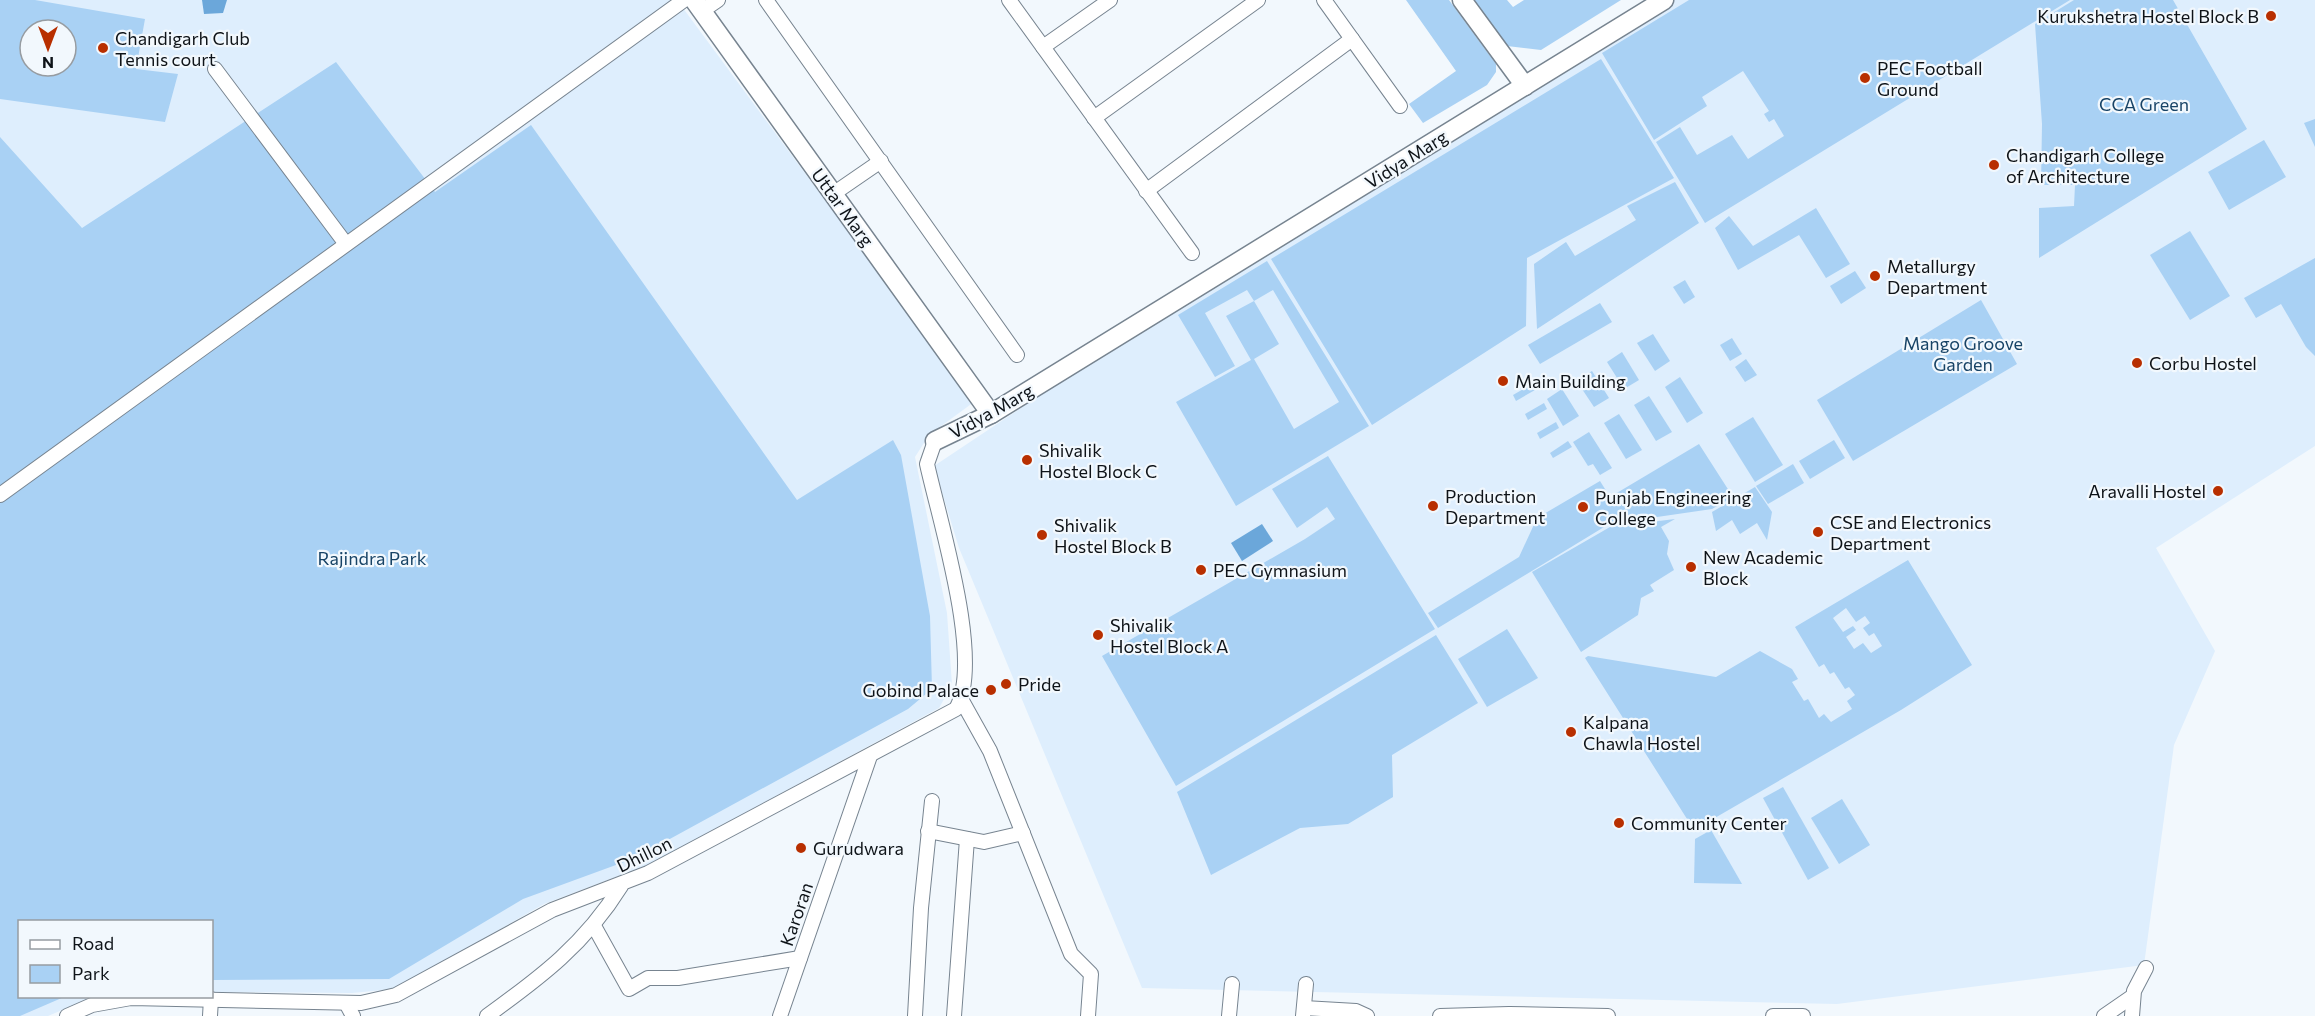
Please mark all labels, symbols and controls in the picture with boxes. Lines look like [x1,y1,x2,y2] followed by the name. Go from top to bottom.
[2037,5,2259,27] place label: Kurukshetra Hostel Block B
[2264,9,2278,23] marker: Kurukshetra Hostel Block B
[18,18,78,78] north arrow
[115,27,250,70] place label: Chandigarh Club Tennis court
[96,41,110,55] marker: Chandigarh Club Tennis court
[42,54,54,73] text: N
[1877,57,1983,100] place label: PEC Football Ground
[1858,71,1872,85] marker: PEC Football Ground
[2099,93,2189,115] park label: CCA Green
[1361,125,1451,193] street label: Vidya Marg
[2006,144,2164,187] place label: Chandigarh College of Architecture
[1987,158,2001,172] marker: Chandigarh College of Architecture
[807,164,879,251] street label: Uttar Marg
[1887,255,1987,298] place label: Metallurgy Department
[1868,269,1882,283] marker: Metallurgy Department
[1903,332,2023,375] park label: Mango Groove Garden
[2149,352,2257,374] place label: Corbu Hostel
[2130,356,2144,370] marker: Corbu Hostel
[1515,370,1626,392] place label: Main Building
[1496,374,1510,388] marker: Main Building
[945,379,1037,443] street label: Vidya Marg
[1039,439,1157,482] place label: Shivalik Hostel Block C
[1020,453,1034,467] marker: Shivalik Hostel Block C
[2088,480,2206,502] place label: Aravalli Hostel
[2211,484,2225,498] marker: Aravalli Hostel
[1445,485,1545,528] place label: Production Department
[1595,486,1752,529] place label: Punjab Engineering College
[1426,499,1440,513] marker: Production Department
[1576,500,1590,514] marker: Punjab Engineering College
[1830,511,1991,554] place label: CSE and Electronics Department
[1054,514,1172,557] place label: Shivalik Hostel Block B
[1811,525,1825,539] marker: CSE and Electronics Department
[1035,528,1049,542] marker: Shivalik Hostel Block B
[1703,546,1823,589] place label: New Academic Block
[318,547,427,569] park label: Rajindra Park
[1213,559,1347,581] place label: PEC Gymnasium
[1684,560,1698,574] marker: New Academic Block
[1194,563,1208,577] marker: PEC Gymnasium
[1110,614,1228,657] place label: Shivalik Hostel Block A
[1091,628,1105,642] marker: Shivalik Hostel Block A
[1018,673,1061,695] place label: Pride
[999,677,1013,691] marker: Pride
[863,679,979,701] place label: Gobind Palace
[984,683,998,697] marker: Gobind Palace
[1583,711,1700,754] place label: Kalpana Chawla Hostel
[1564,725,1578,739] marker: Kalpana Chawla Hostel
[1631,812,1787,834] place label: Community Center
[1612,816,1626,830] marker: Community Center
[613,831,675,877] street label: Dhillon
[813,837,904,859] place label: Gurudwara
[794,841,808,855] marker: Gurudwara
[775,879,817,949] street label: Karoran
[18,920,213,998] legend
[72,932,114,954] text: Road
[72,962,110,984] text: Park

